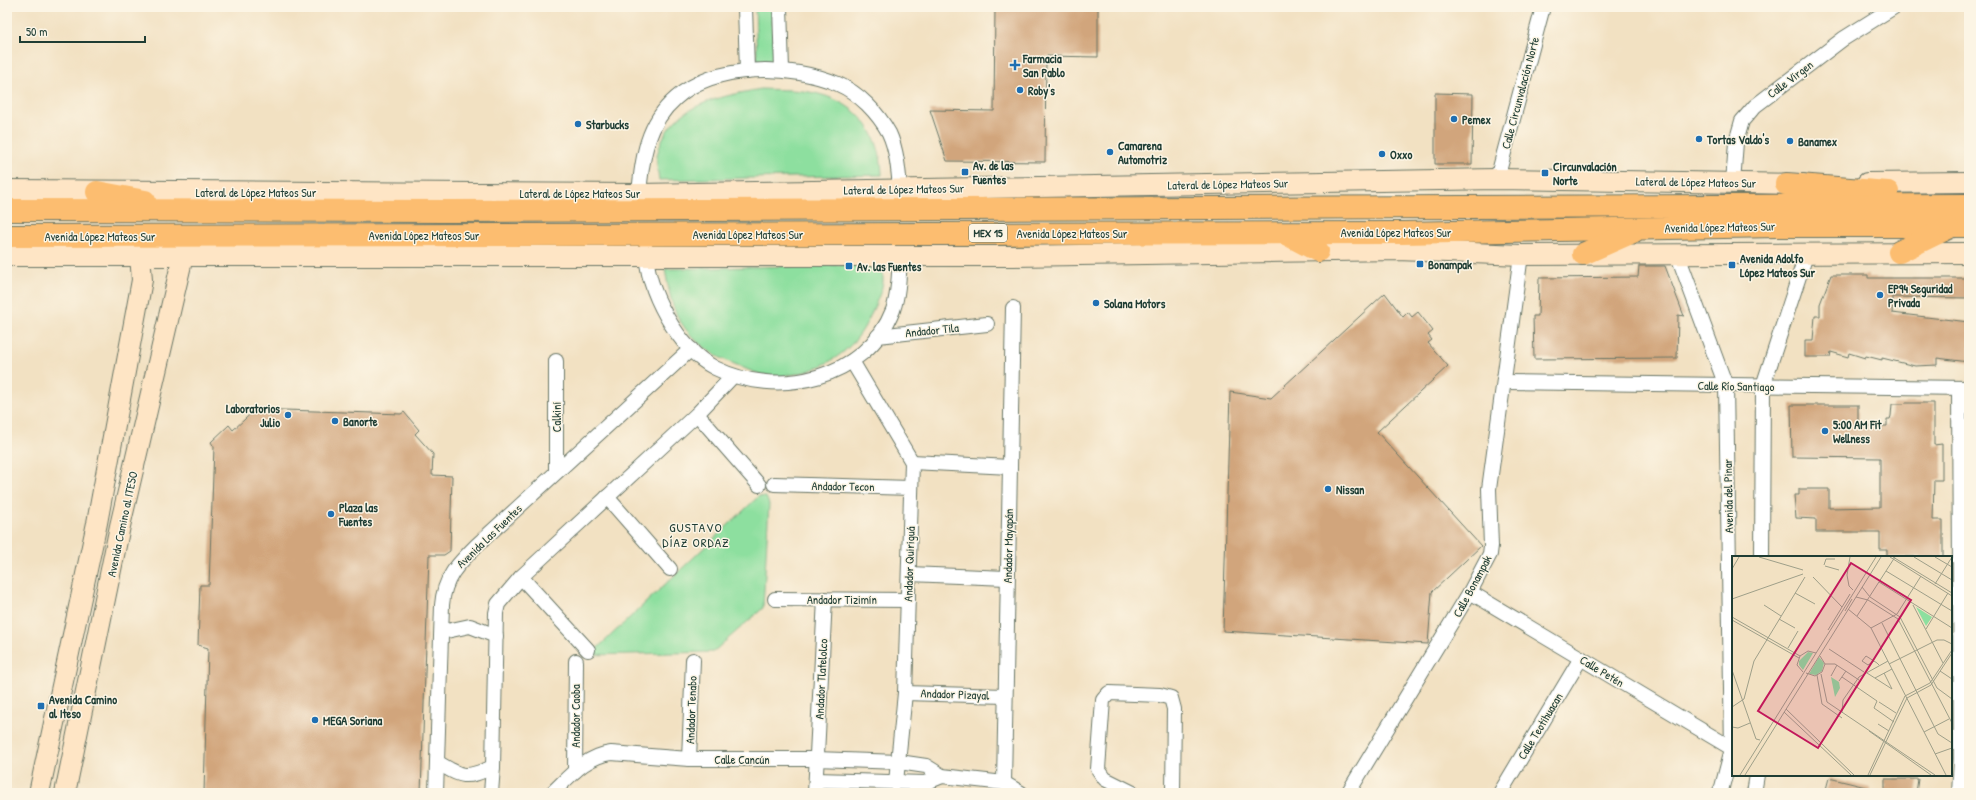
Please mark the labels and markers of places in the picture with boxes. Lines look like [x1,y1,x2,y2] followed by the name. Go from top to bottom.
[1022,50,1065,81] place label: Farmacia San Pablo
[1010,60,1020,70] marker: Farmacia San Pablo
[1028,82,1055,100] place label: Roby's
[1015,85,1025,95] marker: Roby's
[1462,111,1491,128] place label: Pemex
[1449,114,1459,124] marker: Pemex
[586,116,629,133] place label: Starbucks
[573,119,583,129] marker: Starbucks
[1706,131,1769,148] place label: Tortas Valdo's
[1798,133,1838,150] place label: Banamex
[1694,134,1704,144] marker: Tortas Valdo's
[1785,136,1795,146] marker: Banamex
[1118,137,1168,168] place label: Camarena Automotriz
[1390,146,1412,163] place label: Oxxo
[1105,147,1115,157] marker: Camarena Automotriz
[1377,149,1387,159] marker: Oxxo
[972,157,1014,188] place label: Av. de las Fuentes
[1553,158,1617,189] place label: Circunvalación Norte
[960,167,970,177] marker: Av. de las Fuentes
[1540,168,1550,178] marker: Circunvalación Norte
[1740,250,1815,282] place label: Avenida Adolfo López Mateos Sur
[1428,256,1472,274] place label: Bonampak
[857,258,922,275] place label: Av. las Fuentes
[1415,259,1425,269] marker: Bonampak
[1727,260,1737,270] marker: Avenida Adolfo López Mateos Sur
[844,261,854,271] marker: Av. las Fuentes
[1888,280,1953,311] place label: EP94 Seguridad Privada
[1875,290,1885,300] marker: EP94 Seguridad Privada
[1104,295,1166,312] place label: Solana Motors
[1091,298,1101,308] marker: Solana Motors
[226,400,280,431] place label: Laboratorios Julio
[283,410,293,420] marker: Laboratorios Julio
[343,413,378,430] place label: Banorte
[330,416,340,426] marker: Banorte
[1833,416,1882,447] place label: 5:00 AM Fit Wellness
[1820,426,1830,436] marker: 5:00 AM Fit Wellness
[1336,481,1365,498] place label: Nissan
[1323,484,1333,494] marker: Nissan
[338,499,378,530] place label: Plaza las Fuentes
[326,509,336,519] marker: Plaza las Fuentes
[49,691,117,722] place label: Avenida Camino al Iteso
[36,701,46,711] marker: Avenida Camino al Iteso
[323,712,383,729] place label: MEGA Soriana
[310,715,320,725] marker: MEGA Soriana

